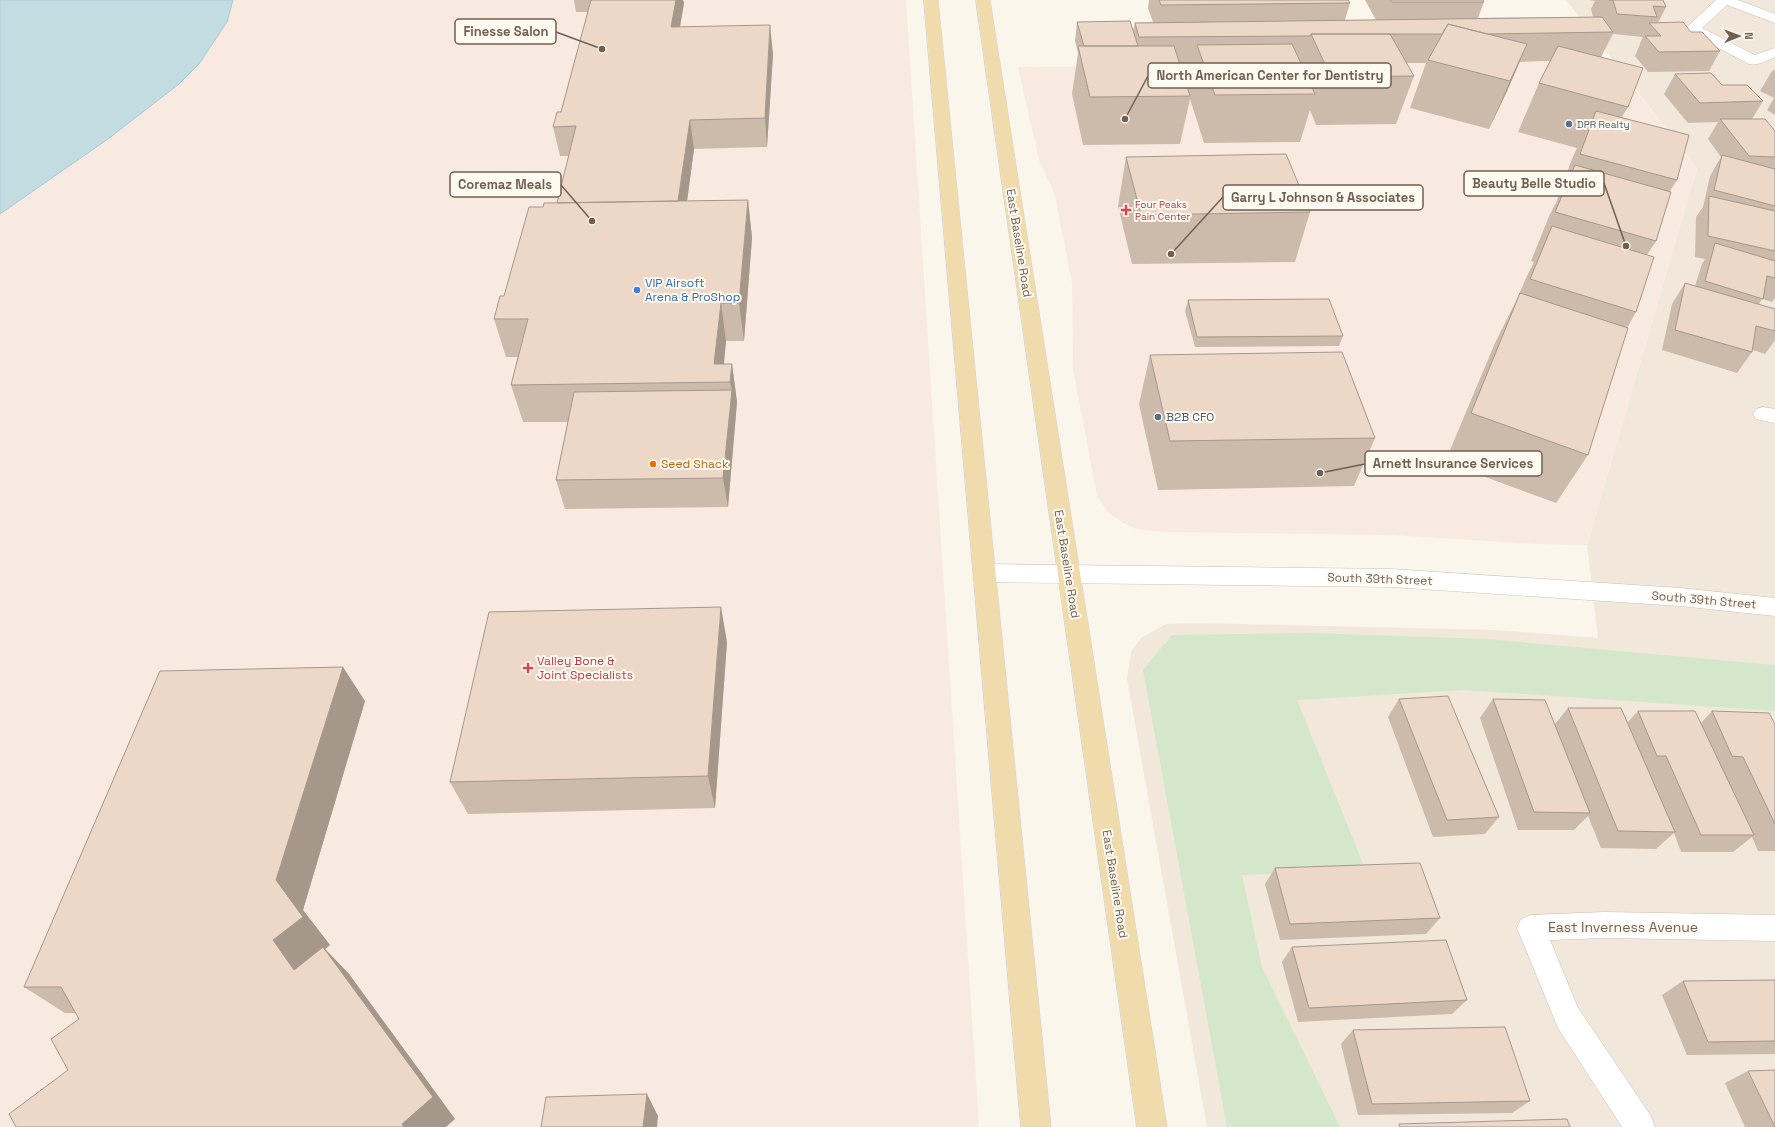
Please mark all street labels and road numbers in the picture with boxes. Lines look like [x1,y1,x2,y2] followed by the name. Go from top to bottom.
[1003,188,1035,298] street label: East Baseline Road
[1051,509,1083,619] street label: East Baseline Road
[1327,569,1433,589] street label: South 39th Street
[1651,587,1757,613] street label: South 39th Street
[1099,829,1131,939] street label: East Baseline Road
[1548,918,1698,936] street label: East Inverness Avenue

